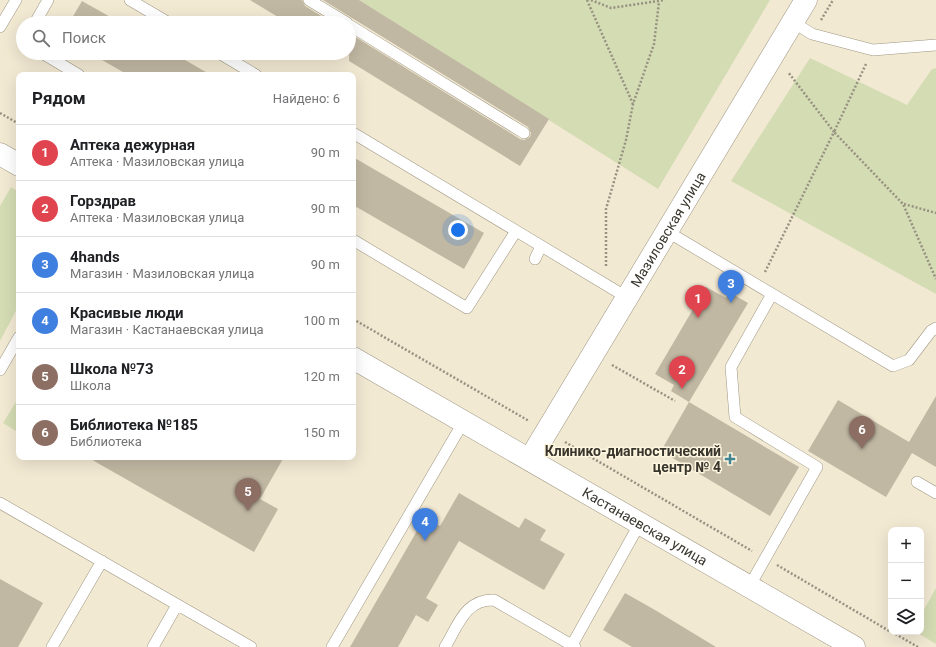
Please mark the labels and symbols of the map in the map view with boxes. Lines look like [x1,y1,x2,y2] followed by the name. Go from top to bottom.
[627,169,709,290] street label: Мазиловская улица
[448,220,468,240] your location
[718,270,744,303] pin: 3
[685,285,711,318] pin: 1
[669,356,695,389] pin: 2
[849,416,875,449] pin: 6
[545,443,721,475] place label: Клинико-диагностический центр № 4
[724,453,736,465] marker: Клинико-диагностический центр № 4
[235,478,261,511] pin: 5
[580,484,710,569] street label: Кастанаевская улица
[412,508,438,541] pin: 4

